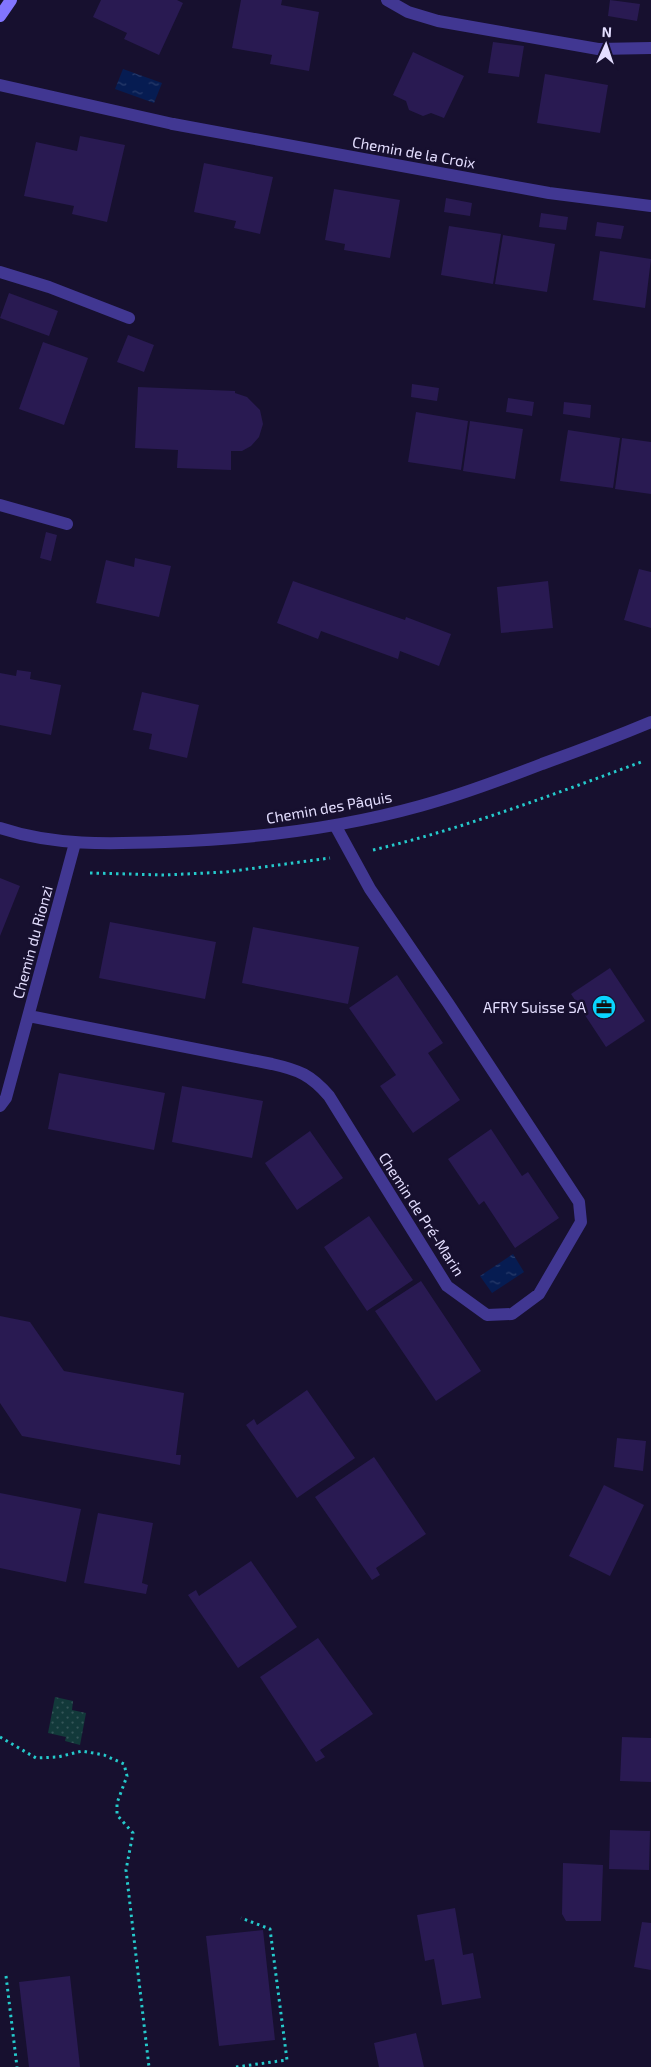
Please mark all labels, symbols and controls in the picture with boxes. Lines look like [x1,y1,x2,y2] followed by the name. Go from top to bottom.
[581,20,631,70] north arrow
[601,23,612,40] text: N
[351,132,477,172] street label: Chemin de la Croix
[265,787,393,827] street label: Chemin des Pâquis
[8,883,56,1001] street label: Chemin du Rionzi
[591,994,617,1020] office icon: AFRY Suisse SA
[483,998,587,1016] place label: AFRY Suisse SA
[375,1149,469,1279] street label: Chemin de Pré-Marin

